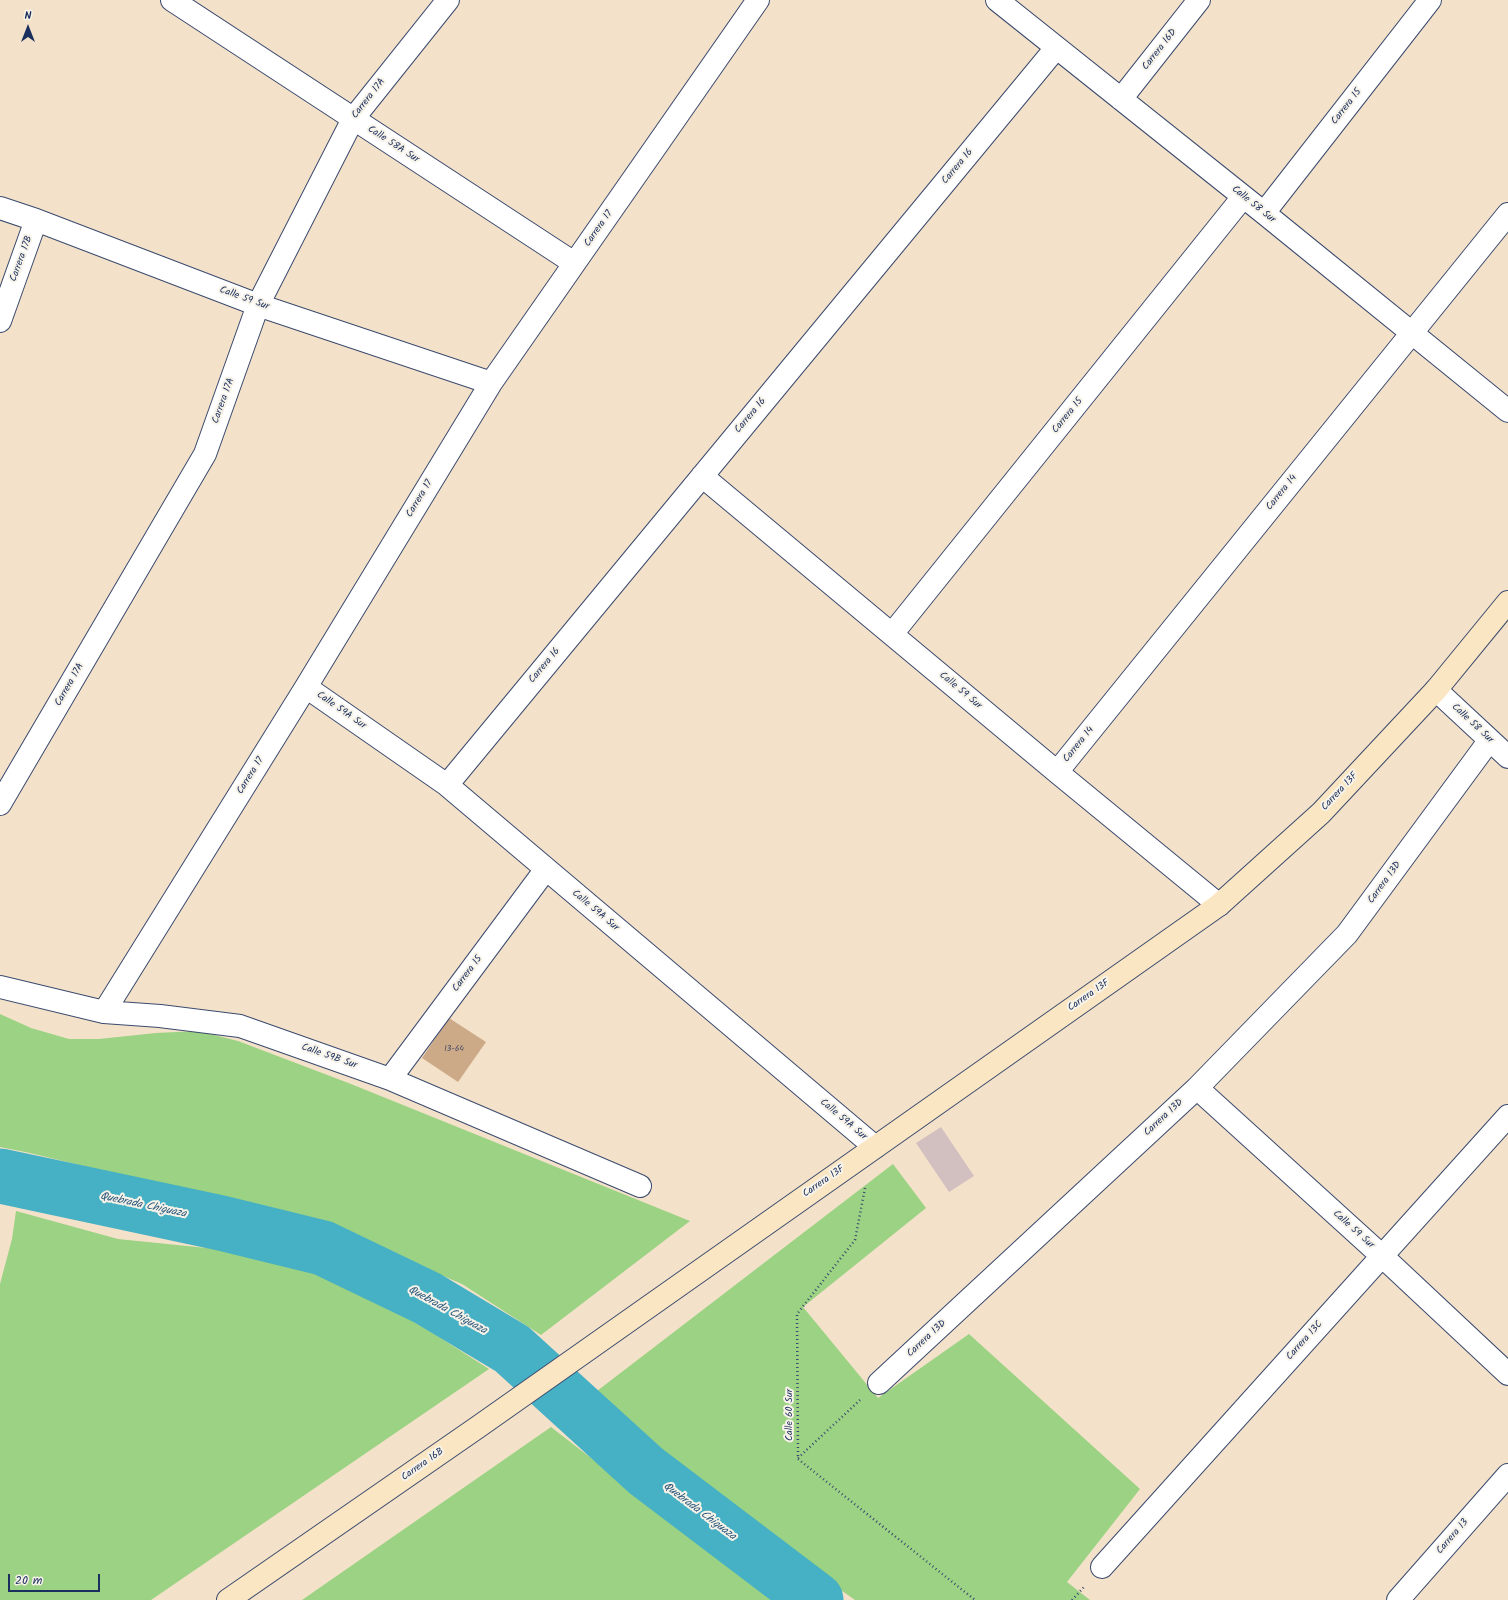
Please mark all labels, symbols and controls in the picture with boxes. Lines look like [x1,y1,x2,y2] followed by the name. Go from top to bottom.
[25,7,31,25] text: N
[8,8,48,48] north arrow
[1140,27,1180,73] street label: Carrera 16D
[350,77,388,121] street label: Carrera 17A
[1329,87,1365,127] street label: Carrera 15
[365,124,421,166] street label: Calle 58A Sur
[940,147,976,187] street label: Carrera 16
[1229,184,1277,226] street label: Calle 58 Sur
[582,209,616,249] street label: Carrera 17
[8,234,36,284] street label: Carrera 17B
[218,285,270,313] street label: Calle 59 Sur
[210,377,238,425] street label: Carrera 17A
[733,396,769,436] street label: Carrera 16
[1050,396,1086,436] street label: Carrera 15
[1264,473,1300,513] street label: Carrera 14
[404,478,436,520] street label: Carrera 17
[527,646,563,686] street label: Carrera 16
[53,661,87,709] street label: Carrera 17A
[936,670,984,712] street label: Calle 59 Sur
[314,689,368,733] street label: Calle 59A Sur
[1449,702,1495,746] street label: Calle 58 Sur
[1061,725,1097,765] street label: Carrera 14
[235,755,267,797] street label: Carrera 17
[1319,770,1361,814] street label: Carrera 13F
[1366,860,1404,906] street label: Carrera 13D
[569,888,621,934] street label: Calle 59A Sur
[450,953,486,995] street label: Carrera 15
[1066,977,1112,1015] street label: Carrera 13F
[300,1042,358,1072] street label: Calle 59B Sur
[444,1045,464,1055] house number: 13-64
[817,1097,869,1143] street label: Calle 59A Sur
[1142,1097,1186,1139] street label: Carrera 13D
[801,1163,847,1201] street label: Carrera 13F
[99,1190,187,1222] water label: Quebrada Chiguaza
[1330,1208,1376,1252] street label: Calle 59 Sur
[405,1284,489,1338] water label: Quebrada Chiguaza
[905,1318,949,1360] street label: Carrera 13D
[1284,1319,1326,1363] street label: Carrera 13C
[784,1389,796,1441] street label: Calle 60 Sur
[400,1446,446,1484] street label: Carrera 16B
[660,1480,738,1544] water label: Quebrada Chiguaza
[1434,1517,1472,1557] street label: Carrera 13
[10,1566,102,1592] scale bar
[15,1571,42,1590] text: 20 m

